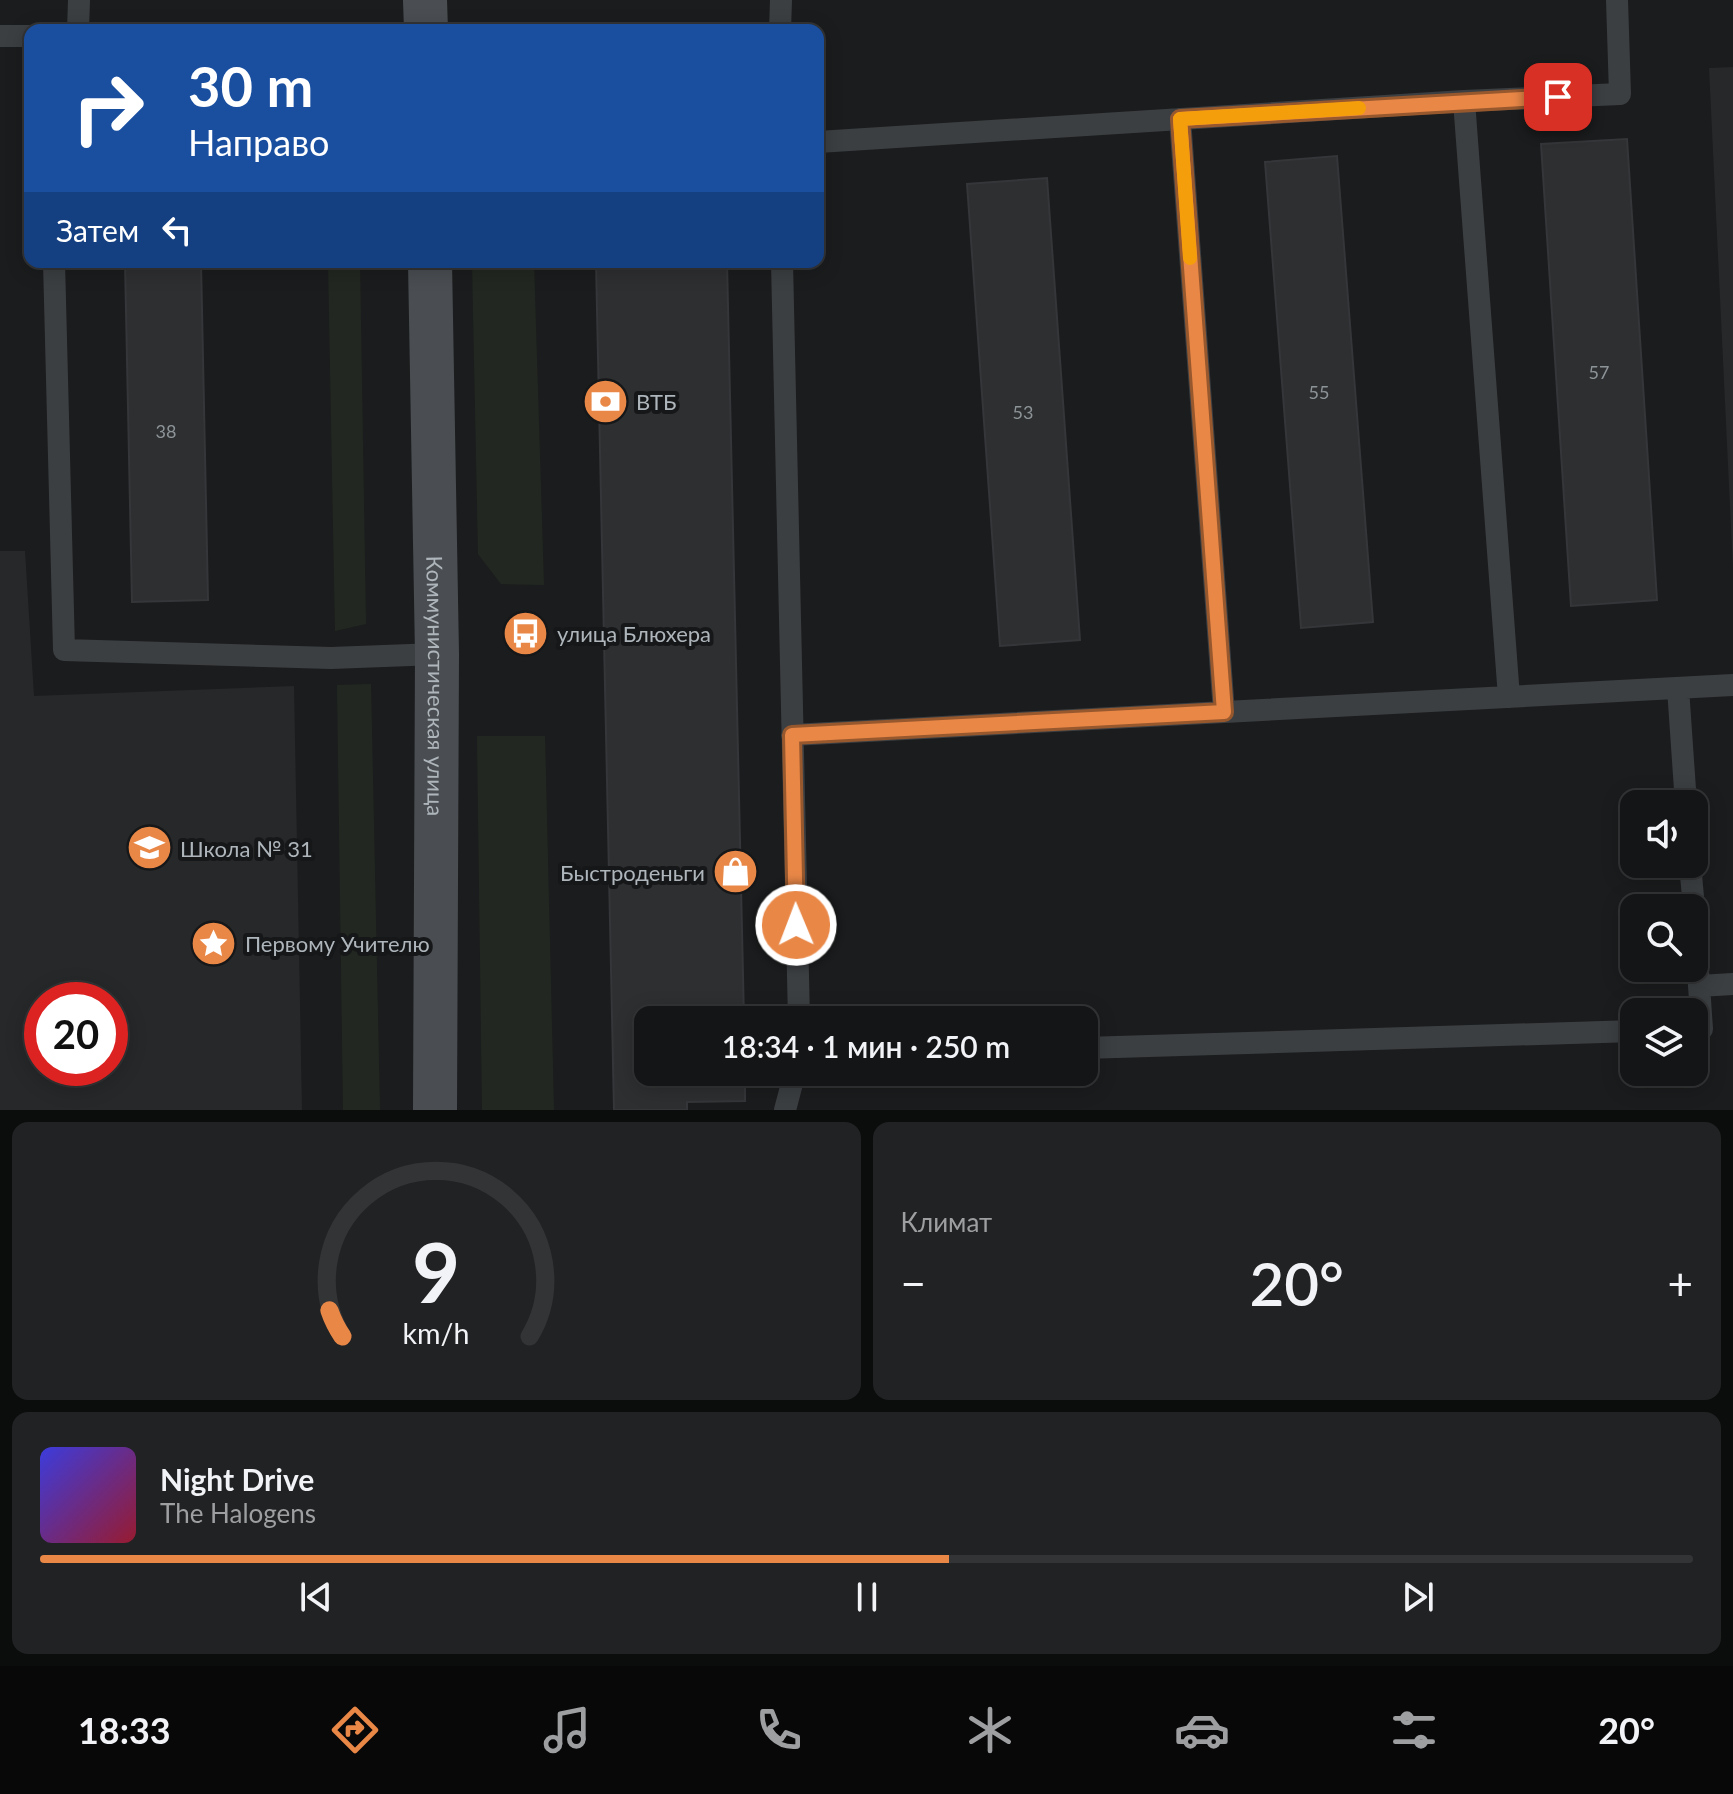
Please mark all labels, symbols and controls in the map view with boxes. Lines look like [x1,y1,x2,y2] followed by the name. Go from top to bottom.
[188,52,313,119] text: 30 m
[56,56,160,160] icon: right
[1524,63,1592,131] pin
[1536,75,1580,119] icon: arrive
[188,120,329,164] text: Направо
[155,208,199,252] icon: left
[56,212,139,248] text: Затем
[1589,361,1609,383] house number: 57
[581,377,629,425] bank icon: ВТБ
[1309,381,1329,403] house number: 55
[636,388,677,415] place label: ВТБ
[1013,401,1033,423] house number: 53
[156,420,176,442] house number: 38
[422,555,451,816] street label: Коммунистическая улица
[502,609,550,657] bus stop icon: улица Блюхера
[557,620,711,647] place label: улица Блюхера
[1620,790,1708,1086] map controls
[1620,790,1708,878] button: sound
[125,824,173,872] school or university icon: Школа № 31
[180,835,313,862] place label: Школа № 31
[712,848,760,896] shop icon: Быстроденьги
[560,859,705,886] place label: Быстроденьги
[754,883,838,967] position arrow
[1620,894,1708,982] button: search
[190,919,238,967] place icon: Первому Учителю
[245,930,430,957] place label: Первому Учителю
[24,982,128,1086] speed limit sign: 20
[1620,998,1708,1086] button: layers
[722,1028,1010,1064] text: 18:34 · 1 мин · 250 m
[901,1206,992,1238] text: Климат
[412,1221,460,1321] text: 9
[1250,1247,1344,1319] text: 20°
[901,1257,926,1309] text: −
[1667,1257,1693,1309] text: +
[403,1316,470,1350] text: km/h
[160,1461,314,1497] text: Night Drive
[160,1497,316,1529] text: The Halogens
[294,1575,338,1619] icon: previous
[845,1575,889,1619] icon: pause
[1396,1575,1440,1619] icon: next
[327,1702,383,1758] icon: directions
[539,1702,595,1758] icon: music
[751,1702,807,1758] icon: phone
[962,1702,1018,1758] icon: climate
[1174,1702,1230,1758] icon: car
[1386,1702,1442,1758] icon: filters
[78,1708,171,1752] text: 18:33
[1598,1708,1655,1752] text: 20°

